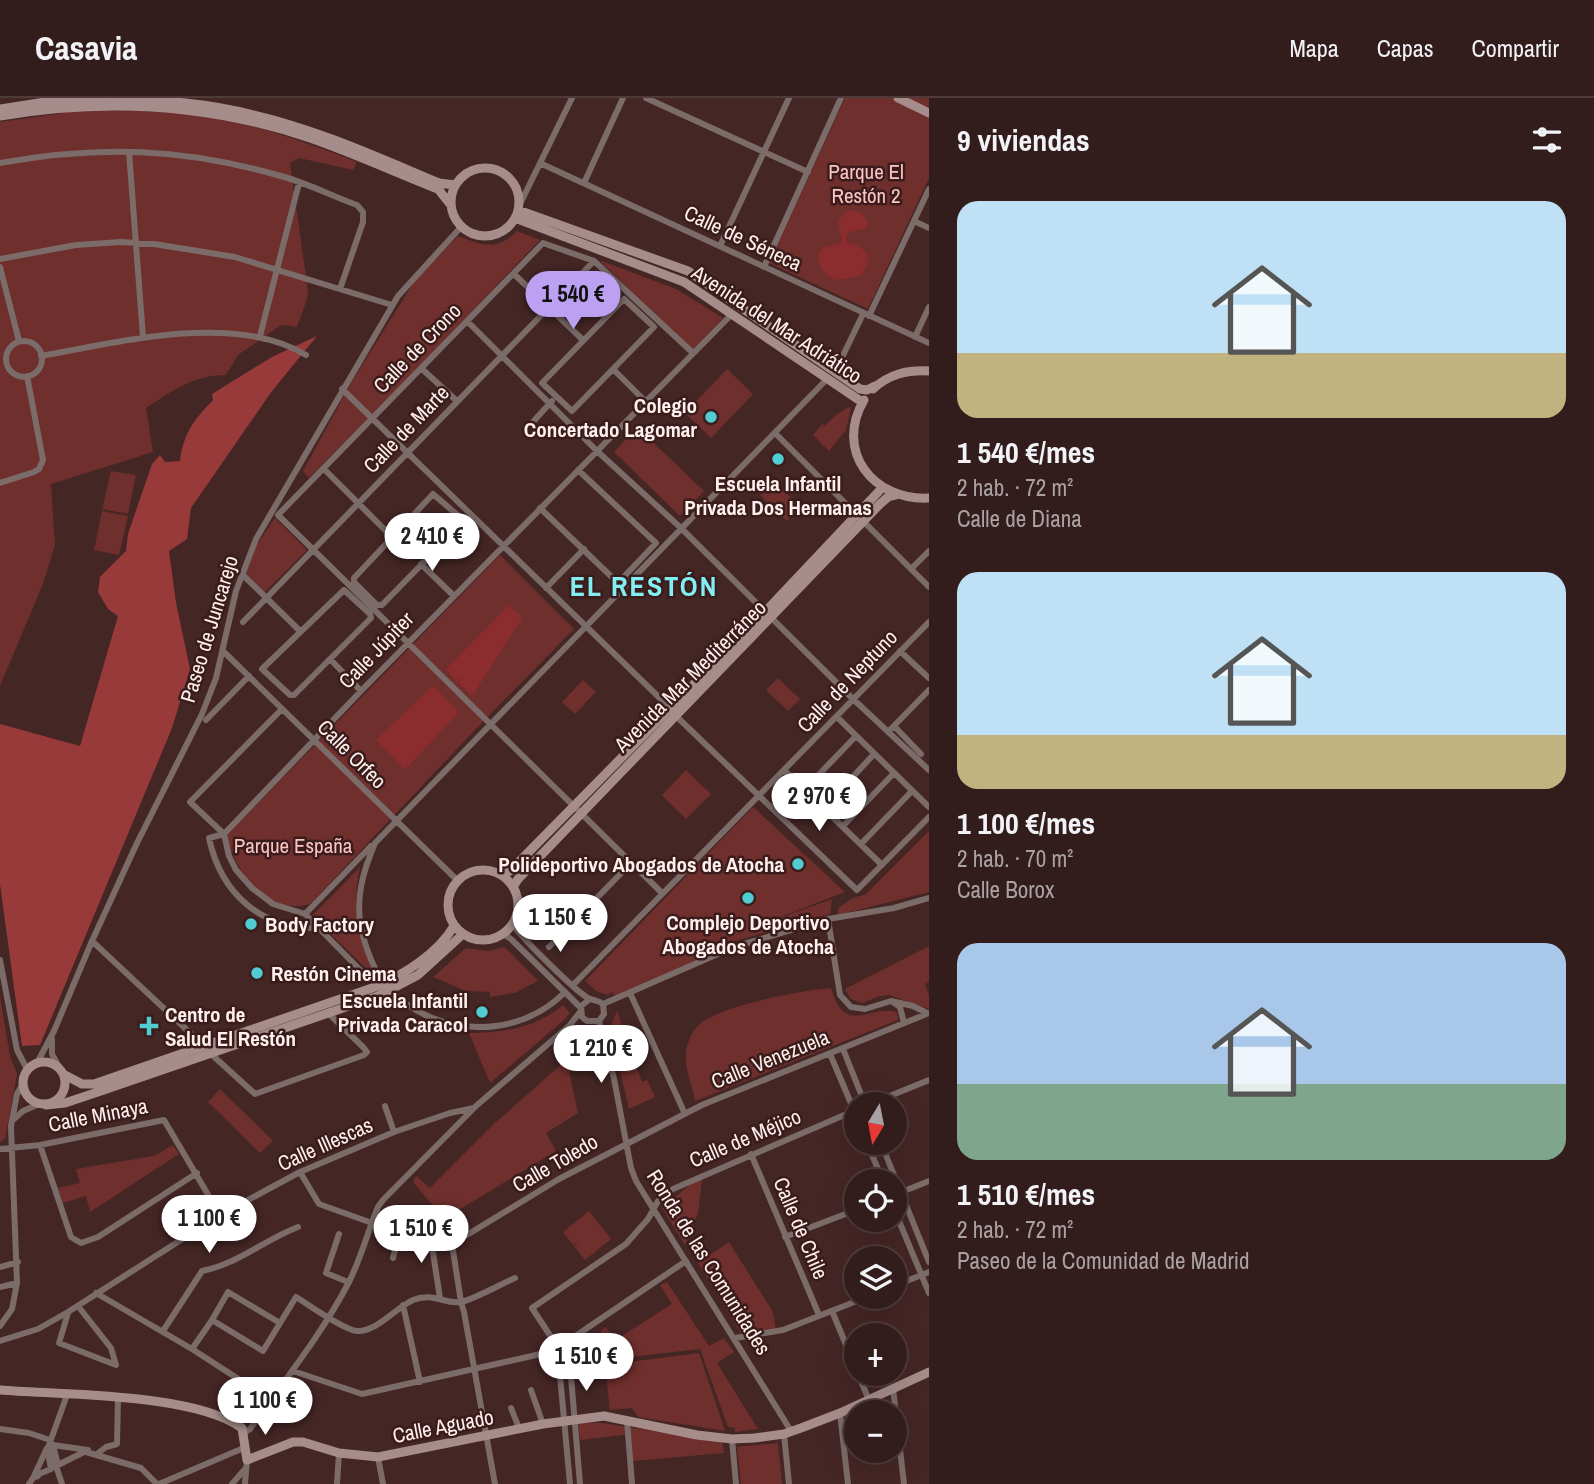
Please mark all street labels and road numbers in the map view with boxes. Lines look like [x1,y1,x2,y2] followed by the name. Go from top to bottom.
[680,198,807,278] street label: Calle de Séneca
[685,257,868,390] street label: Avenida del Mar Adriático
[367,297,467,399] street label: Calle de Crono
[357,379,455,479] street label: Calle de Marte
[173,552,245,706] street label: Paseo de Juncarejo
[607,593,773,759] street label: Avenida Mar Mediterráneo
[332,605,420,695] street label: Calle Júpiter
[790,623,904,739] street label: Calle de Neptuno
[311,713,393,795] street label: Calle Orfeo
[707,1022,834,1096] street label: Calle Venezuela
[46,1091,150,1139] street label: Calle Minaya
[685,1101,805,1175] street label: Calle de Méjico
[273,1110,377,1178] street label: Calle Illescas
[507,1127,603,1199] street label: Calle Toledo
[640,1164,778,1360] street label: Ronda de las Comunidades
[767,1173,835,1283] street label: Calle de Chile
[390,1402,496,1450] street label: Calle Aguado

